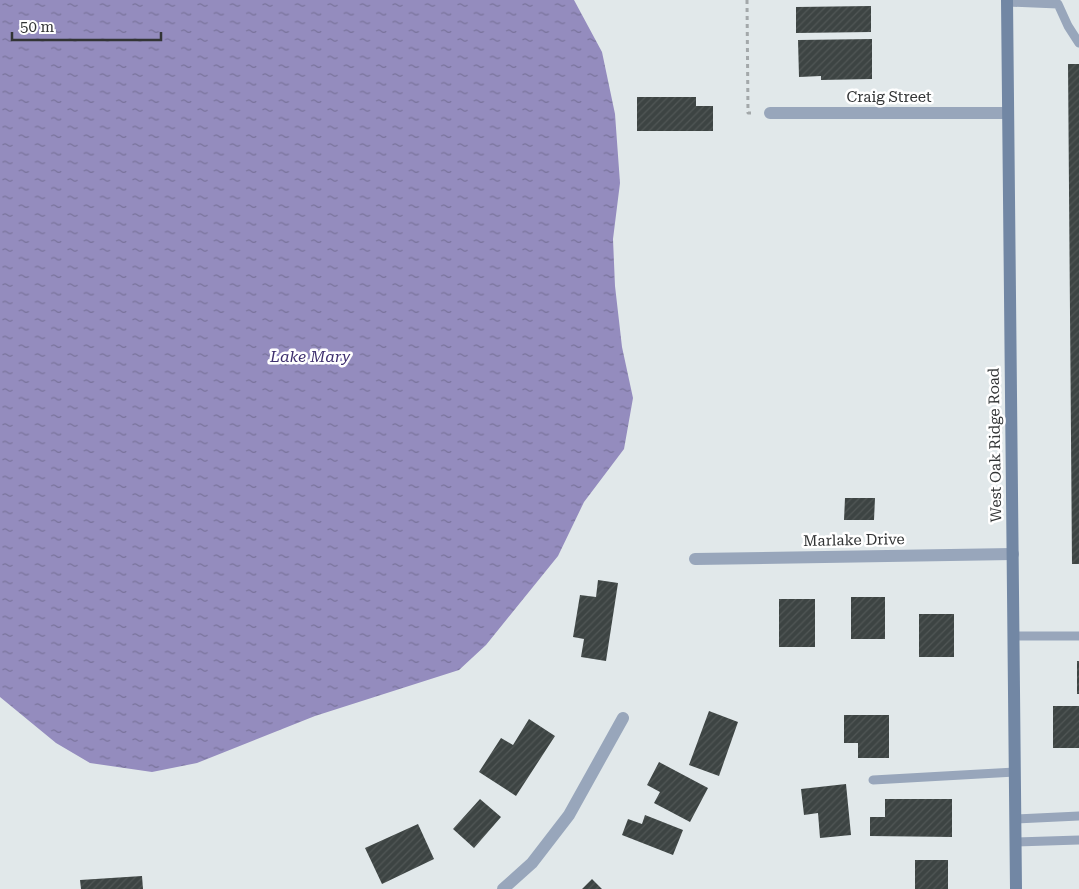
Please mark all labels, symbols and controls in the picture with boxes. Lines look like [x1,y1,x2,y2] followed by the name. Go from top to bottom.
[12,10,161,42] scale bar
[20,18,55,36] text: 50 m
[846,88,932,106] street label: Craig Street
[269,347,351,366] water label: Lake Mary
[985,367,1005,522] street label: West Oak Ridge Road
[803,530,905,550] street label: Marlake Drive

